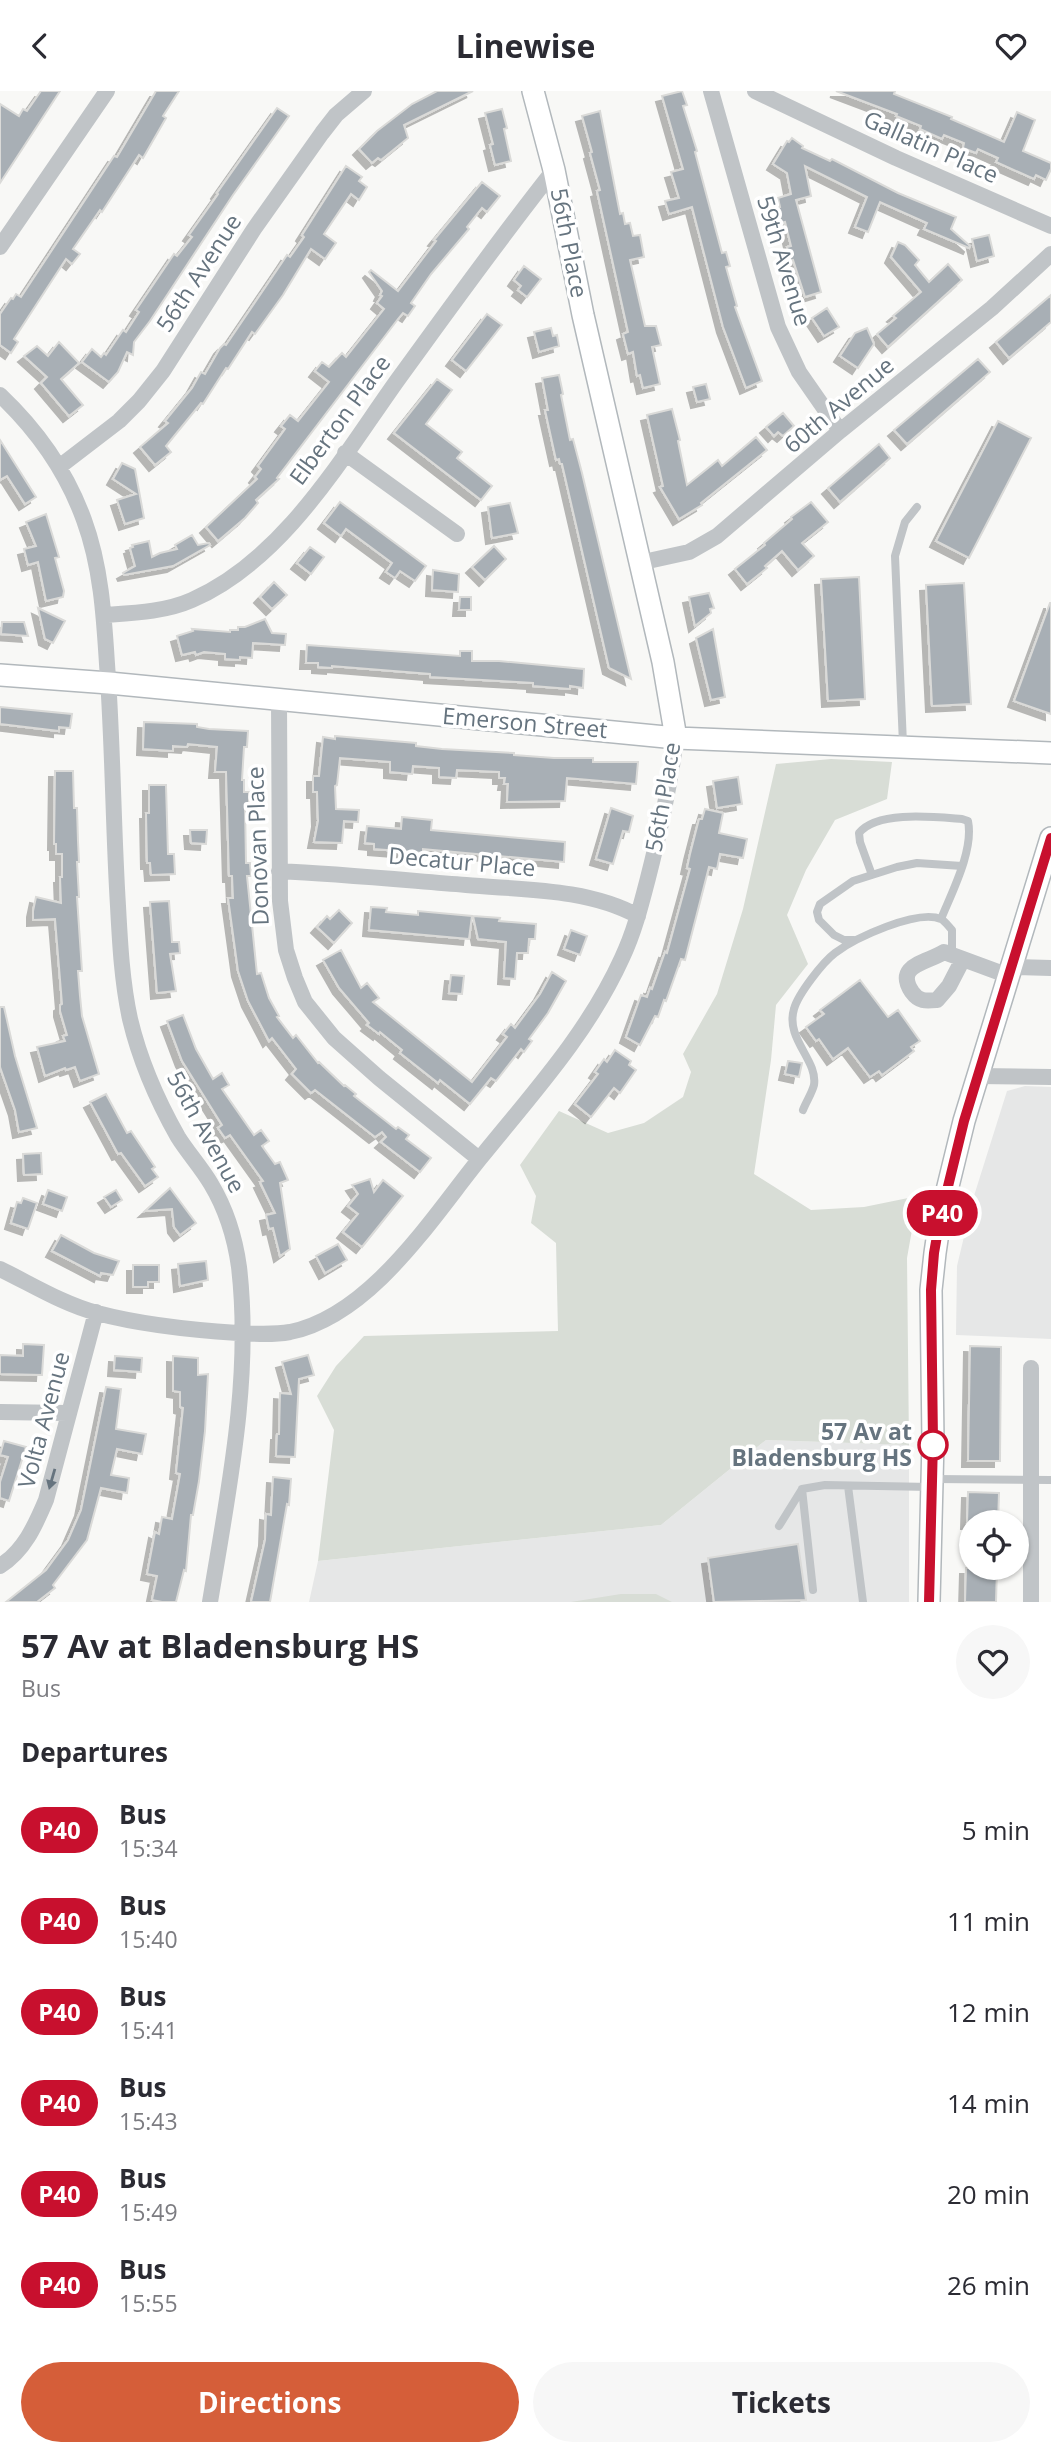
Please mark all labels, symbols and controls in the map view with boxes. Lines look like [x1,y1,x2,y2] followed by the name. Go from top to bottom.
[456,24,595,67] text: Linewise
[21,27,59,65] icon: back
[992,27,1030,65] icon: heart
[859,102,1004,190] street label: Gallatin Place
[544,185,596,300] street label: 56th Place
[750,192,820,330] street label: 59th Avenue
[148,207,248,338] street label: 56th Avenue
[281,348,397,491] street label: Elberton Place
[776,349,900,460] street label: 60th Avenue
[441,699,609,745] street label: Emerson Street
[637,739,687,854] street label: 56th Place
[238,766,276,926] street label: Donovan Place
[387,839,537,883] street label: Decatur Place
[160,1065,254,1198] street label: 56th Avenue
[902,1190,982,1236] line badge: P40
[921,1196,963,1229] text: P40
[9,1348,77,1492] street label: Volta Avenue
[732,1415,912,1473] place label: 57 Av at Bladensburg HS
[918,1430,948,1460] marker: 57 Av at Bladensburg HS
[46,1469,56,1490] one-way arrow
[959,1510,1029,1580] map controls
[959,1510,1029,1580] button: locate
[21,1623,419,1668] text: 57 Av at Bladensburg HS
[956,1625,1030,1699] button: heart
[21,1672,61,1704] text: Bus
[21,1734,168,1770] text: Departures
[119,1796,166,1832] text: Bus
[962,1812,1030,1848] text: 5 min
[38,1813,81,1846] text: P40
[119,1832,178,1864] text: 15:34
[119,1887,166,1923] text: Bus
[947,1903,1030,1939] text: 11 min
[38,1904,81,1937] text: P40
[119,1923,178,1955] text: 15:40
[119,1978,166,2014] text: Bus
[947,1994,1030,2030] text: 12 min
[38,1995,81,2028] text: P40
[119,2014,178,2046] text: 15:41
[119,2069,166,2105] text: Bus
[947,2085,1030,2121] text: 14 min
[38,2086,81,2119] text: P40
[119,2105,178,2137] text: 15:43
[119,2160,166,2196] text: Bus
[947,2176,1030,2212] text: 20 min
[38,2177,81,2210] text: P40
[119,2196,178,2228] text: 15:49
[119,2251,166,2287] text: Bus
[947,2267,1030,2303] text: 26 min
[38,2268,81,2301] text: P40
[119,2287,178,2319] text: 15:55
[21,2362,519,2442] button: Directions
[533,2362,1030,2442] button: Tickets

